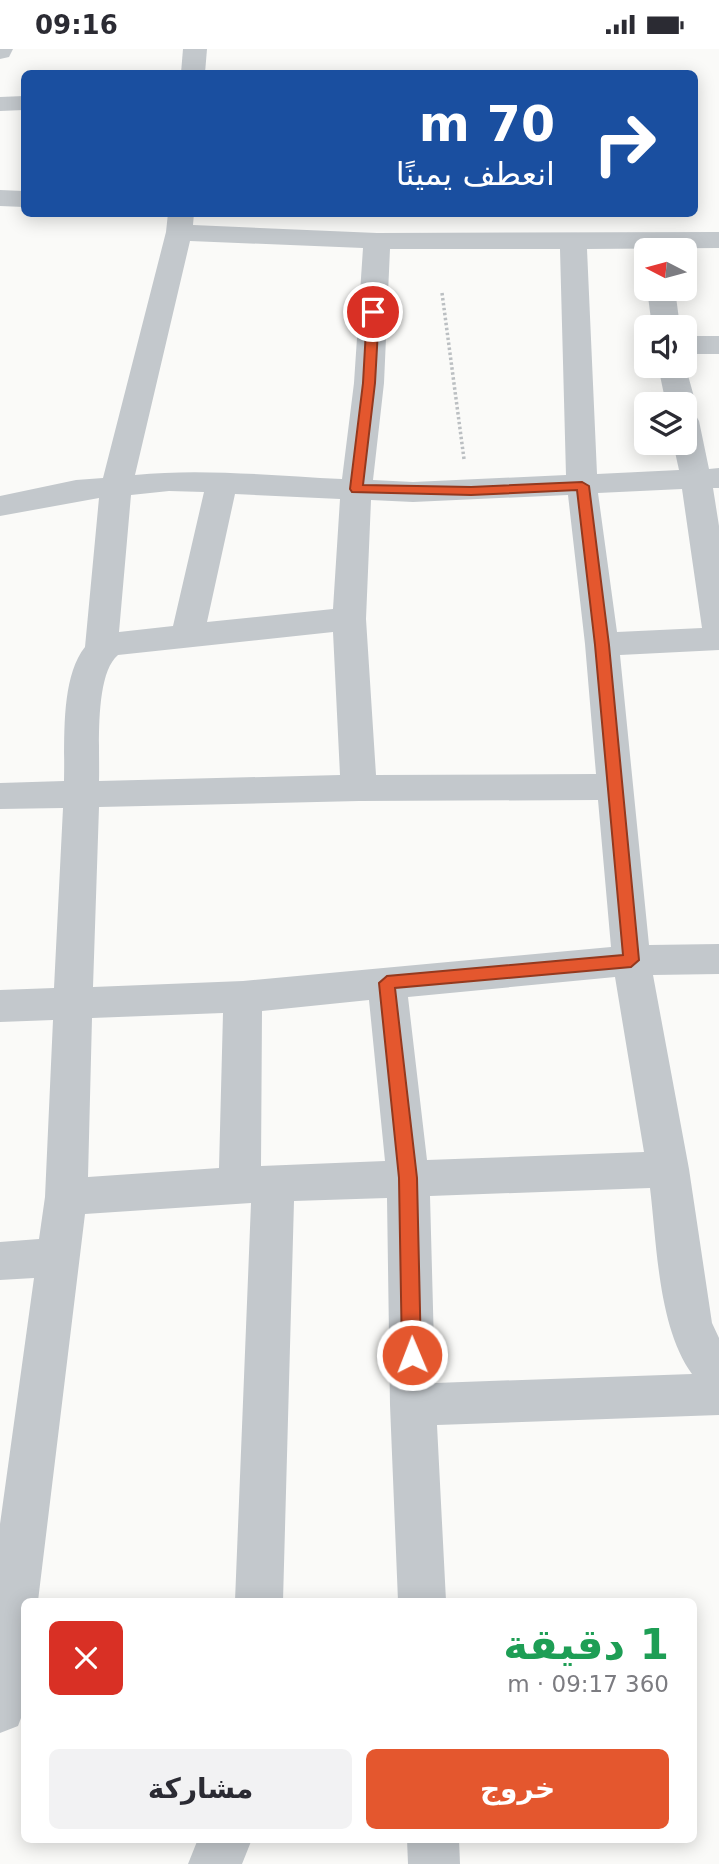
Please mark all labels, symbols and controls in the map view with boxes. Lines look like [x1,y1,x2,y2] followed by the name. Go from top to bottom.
[35,10,118,40] text: 09:16
[419,96,555,153] text: 70 m
[579,98,670,189] icon: right
[396,155,555,193] text: انعطف يمينًا
[634,238,696,301] north arrow
[634,238,697,455] map controls
[343,282,403,342] pin
[354,293,392,331] icon: arrive
[634,315,697,378] button: sound
[634,392,697,455] button: layers
[375,1318,449,1392] position arrow
[503,1620,669,1669] text: 1 دقيقة
[49,1621,123,1695] button: close
[507,1671,669,1697] text: 360 m · 09:17
[49,1749,352,1829] button: مشاركة
[366,1749,669,1829] button: خروج

